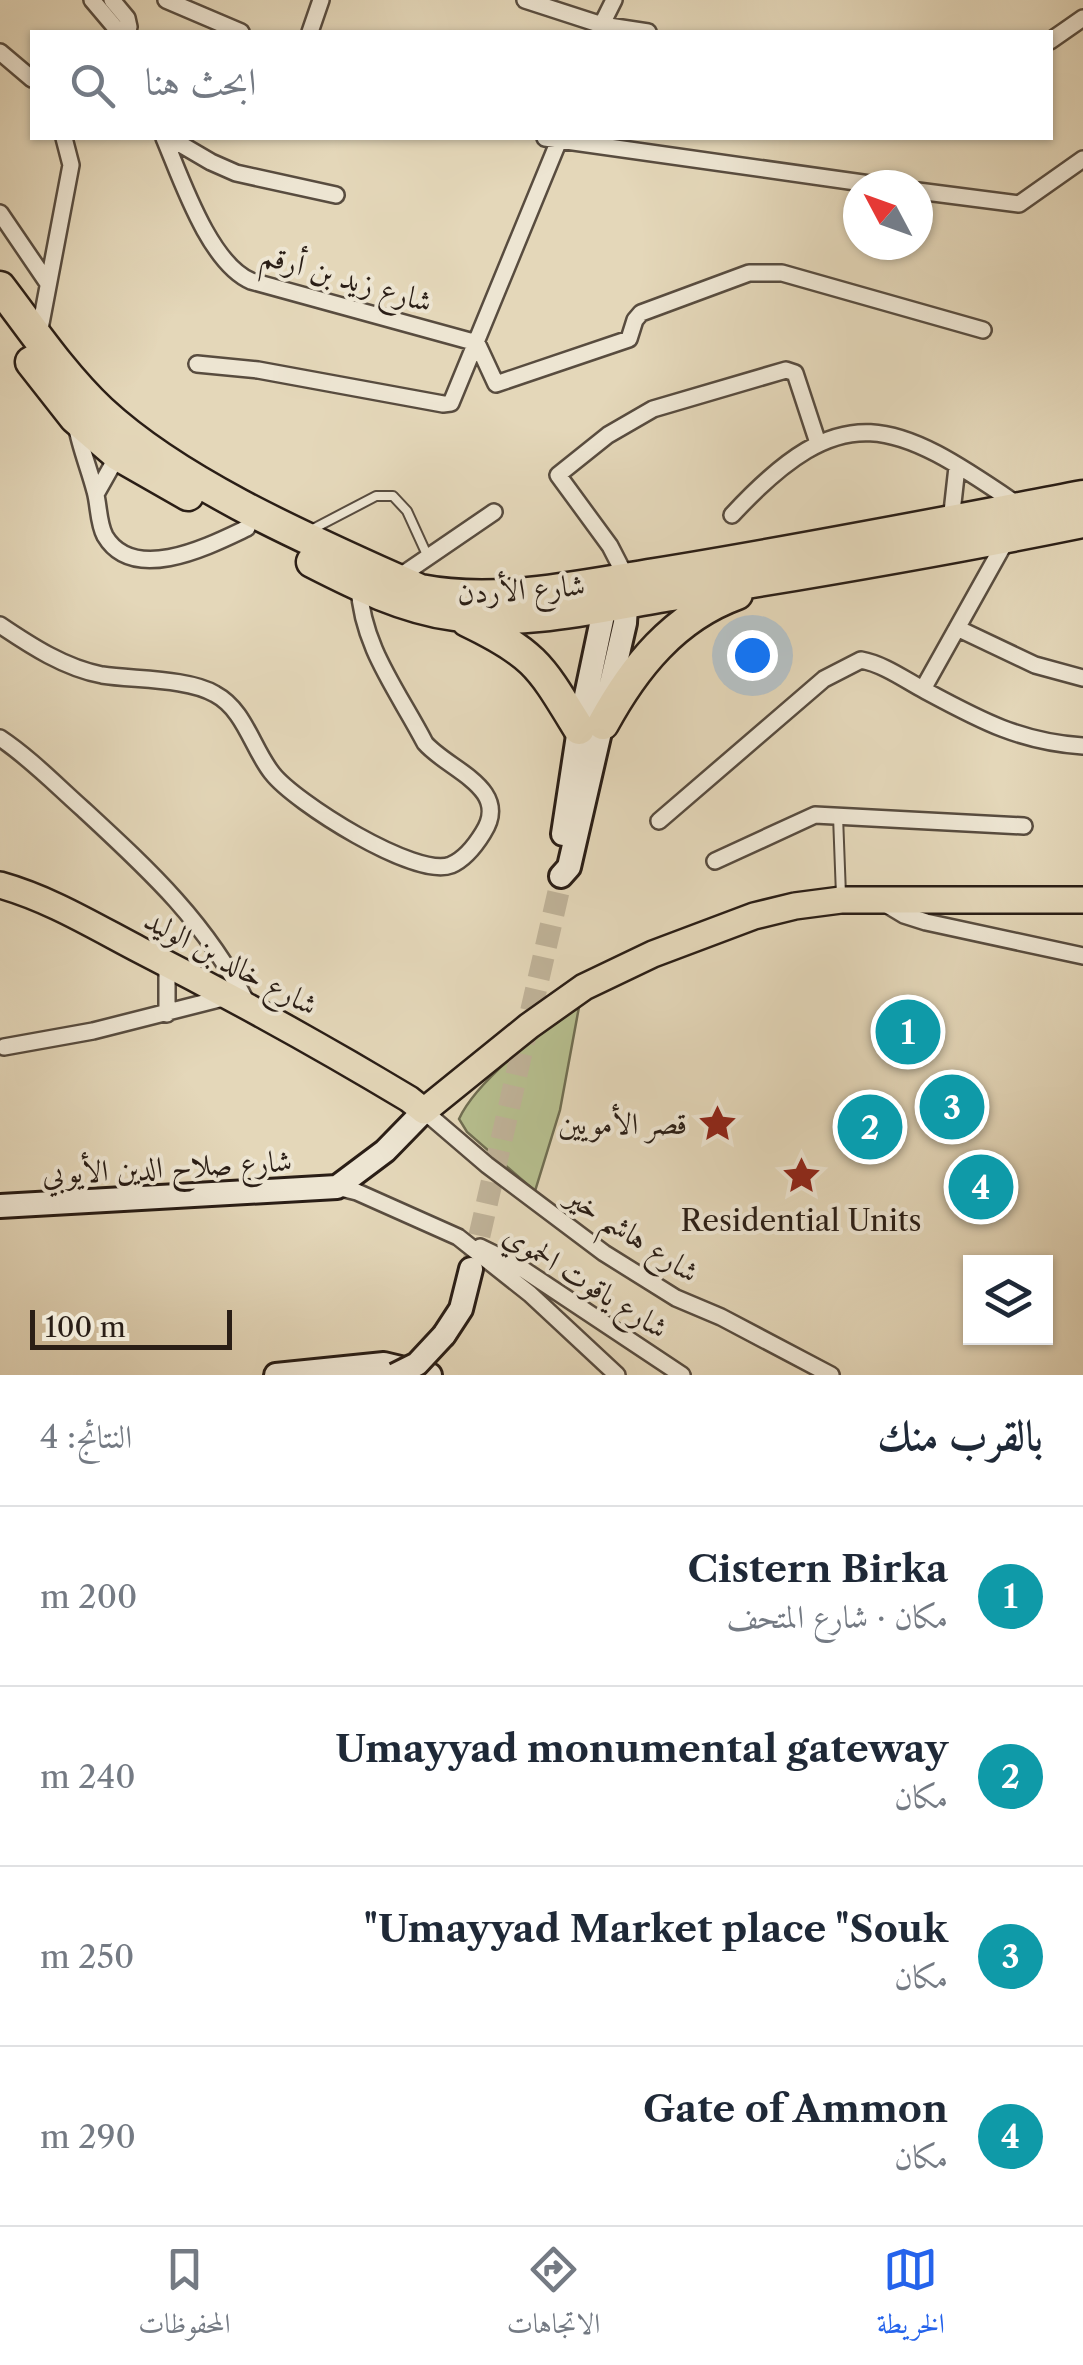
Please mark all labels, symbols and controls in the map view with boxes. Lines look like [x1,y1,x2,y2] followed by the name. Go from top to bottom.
[30,30,1053,140] search box
[65,58,120,113] icon: search
[145,58,256,105] text: ابحث هنا
[843,170,933,260] north arrow
[255,234,437,330] street label: شارع زيد بن أرقم
[455,564,587,619] street label: شارع الأردن
[727,630,778,681] your location
[135,901,324,1029] street label: شارع خالد بن الوليد
[876,994,940,1070] pin: 1
[920,1070,984,1144] pin: 3
[838,1090,902,1164] pin: 2
[696,1102,738,1144] place icon: قصر الأمويين
[558,1103,687,1144] place label: قصر الأمويين
[41,1140,293,1200] street label: شارع صلاح الدين الأيوبي
[948,1150,1014,1224] pin: 4
[780,1155,822,1197] place icon: Residential Units
[551,1176,706,1300] street label: شارع هاشم خير
[680,1202,922,1239] place label: Residential Units
[493,1216,675,1352] street label: شارع ياقوت الحموي
[963,1255,1053,1345] map controls
[963,1255,1053,1345] button: layers
[30,1305,232,1350] scale bar
[45,1310,126,1344] text: 100 m
[877,1409,1043,1461] text: بالقرب منك
[40,1417,132,1456] text: النتائج: 4
[687,1545,948,1592] text: Cistern Birka
[40,1577,137,1616] text: 200 m
[1003,1577,1018,1616] text: 1
[726,1597,948,1636] text: مكان · شارع المتحف
[335,1725,948,1772] text: Umayyad monumental gateway
[40,1757,136,1796] text: 240 m
[1001,1757,1020,1796] text: 2
[894,1777,948,1816] text: مكان
[364,1905,948,1952] text: Umayyad Market place "Souk"
[40,1937,134,1976] text: 250 m
[1001,1937,1020,1976] text: 3
[894,1957,948,1996] text: مكان
[643,2085,948,2132] text: Gate of Ammon
[40,2117,136,2156] text: 290 m
[1001,2117,1020,2156] text: 4
[894,2137,948,2176] text: مكان
[138,2242,230,2351] tab: المحفوظات
[507,2242,600,2351] tab: الاتجاهات
[877,2242,945,2351] tab: الخريطة

